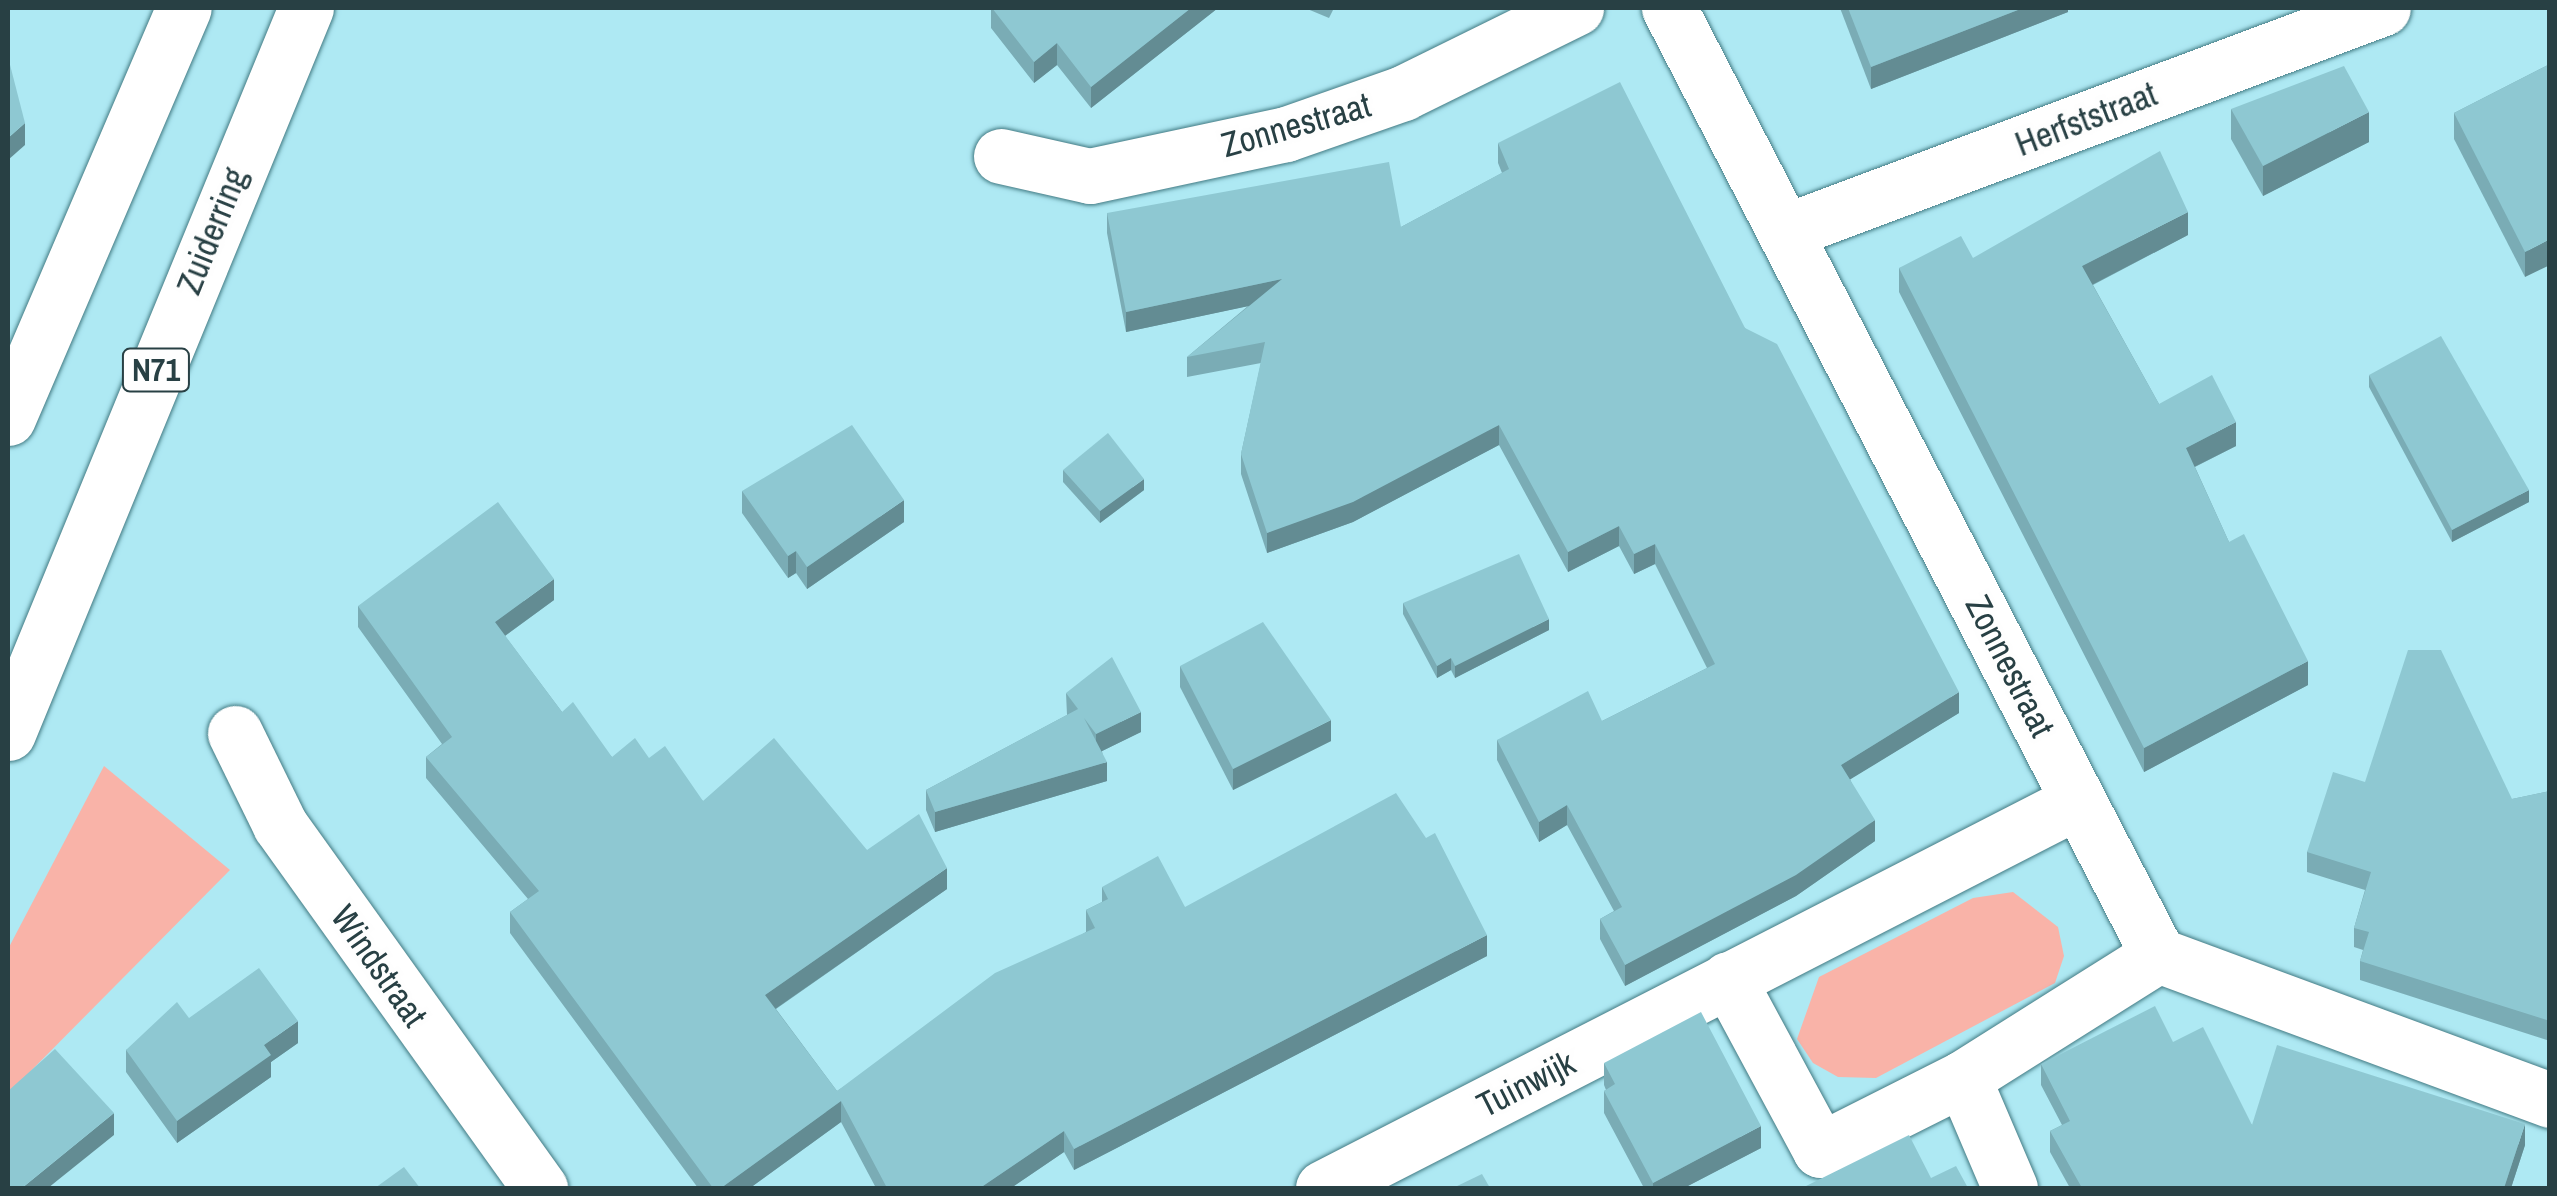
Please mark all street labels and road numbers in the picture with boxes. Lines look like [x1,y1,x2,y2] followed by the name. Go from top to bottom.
[2009,73,2163,165] street label: Herfststraat
[1217,84,1375,166] street label: Zonnestraat
[168,162,256,300] street label: Zuiderring
[121,343,191,397] road number: N71
[1957,588,2063,744] street label: Zonnestraat
[322,897,436,1035] street label: Windstraat
[1470,1042,1582,1126] street label: Tuinwijk

